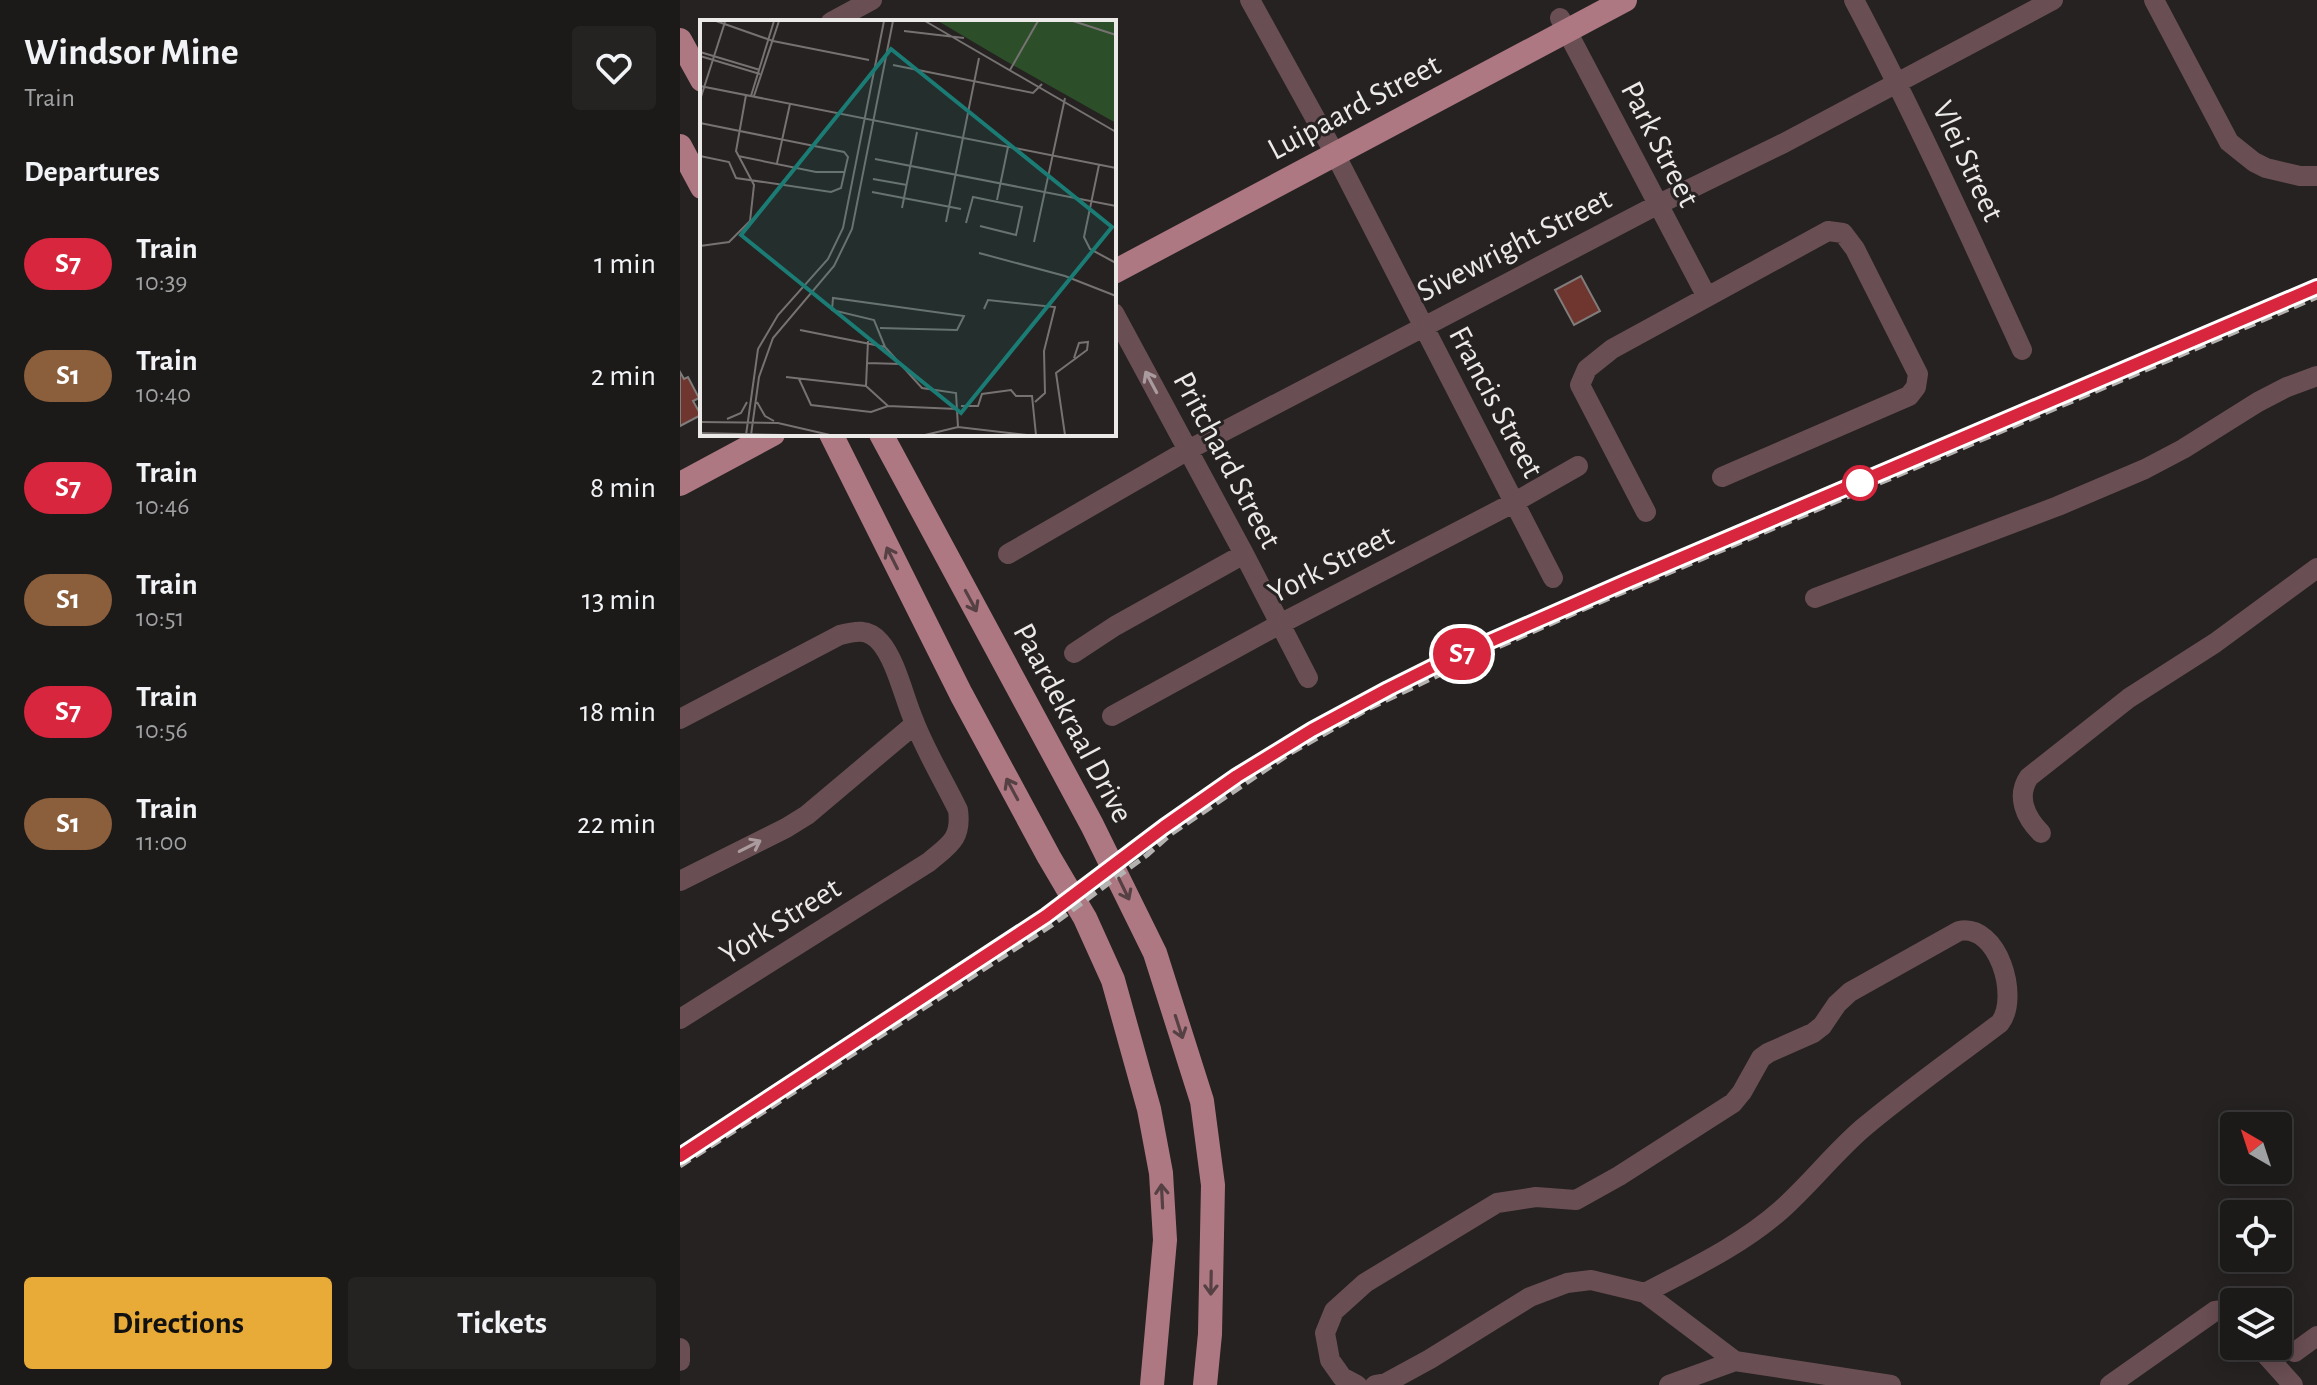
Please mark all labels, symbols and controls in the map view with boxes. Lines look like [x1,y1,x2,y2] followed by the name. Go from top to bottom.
[700,20,1116,436] inset map
[572,26,656,110] button: heart
[24,34,239,72] text: Windsor Mine
[1262,48,1446,166] street label: Luipaard Street
[1615,76,1705,212] street label: Park Street
[24,85,75,111] text: Train
[1926,96,2010,226] street label: Vlei Street
[24,157,160,187] text: Departures
[1412,182,1616,308] street label: Sivewright Street
[136,234,198,264] text: Train
[594,249,656,279] text: 1 min
[55,250,81,278] text: S7
[136,269,188,295] text: 10:39
[1443,321,1549,483] street label: Francis Street
[136,346,198,376] text: Train
[591,361,656,391] text: 2 min
[56,362,80,390] text: S1
[1167,366,1287,554] street label: Pritchard Street
[1143,370,1158,394] one-way arrow
[136,381,191,407] text: 10:40
[136,458,198,488] text: Train
[1843,466,1877,500] unlabelled marker
[590,473,656,503] text: 8 min
[55,474,81,502] text: S7
[136,493,189,519] text: 10:46
[1263,519,1399,609] street label: York Street
[884,546,900,570] one-way arrow
[136,570,198,600] text: Train
[582,585,656,615] text: 13 min
[56,586,80,614] text: S1
[964,589,980,612] one-way arrow
[136,605,184,631] text: 10:51
[1007,618,1139,828] street label: Paardekraal Drive
[1426,628,1498,680] line badge: S7
[1449,640,1475,668] text: S7
[136,682,198,712] text: Train
[580,697,656,727] text: 18 min
[55,698,81,726] text: S7
[136,717,188,743] text: 10:56
[1004,777,1019,801] one-way arrow
[136,794,198,824] text: Train
[577,809,656,839] text: 22 min
[56,810,80,838] text: S1
[136,829,187,855] text: 11:00
[737,838,761,853] one-way arrow
[714,871,846,971] street label: York Street
[1117,877,1132,901] one-way arrow
[1172,1014,1187,1040] one-way arrow
[2220,1112,2292,1184] north arrow
[2220,1112,2292,1360] map controls
[1155,1183,1170,1210] one-way arrow
[2220,1200,2292,1272] button: locate
[1203,1269,1219,1296] one-way arrow
[24,1277,332,1369] button: Directions
[348,1277,656,1369] button: Tickets
[2220,1288,2292,1360] button: layers

